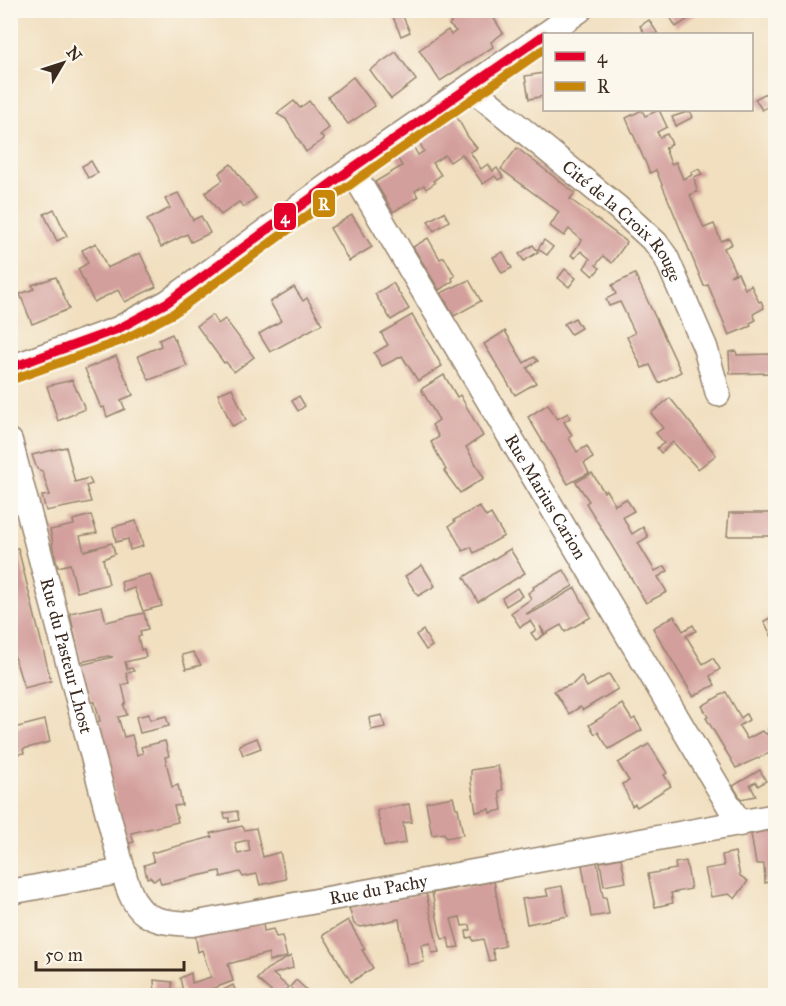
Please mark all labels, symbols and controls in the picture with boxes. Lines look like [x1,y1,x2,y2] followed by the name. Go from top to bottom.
[33,33,93,93] north arrow
[543,33,753,111] legend
[63,43,86,65] text: N
[597,46,608,68] text: 4
[597,76,611,98] text: R
[558,156,686,285] street label: Cité de la Croix Rouge
[312,189,336,218] line badge: R
[318,195,330,214] text: R
[273,202,297,231] line badge: 4
[281,208,291,228] text: 4
[500,430,591,563] street label: Rue Marius Carion
[35,576,98,736] street label: Rue du Pasteur Lhost
[328,870,430,909] street label: Rue du Pachy
[36,934,184,972] scale bar
[45,944,83,966] text: 50 m

